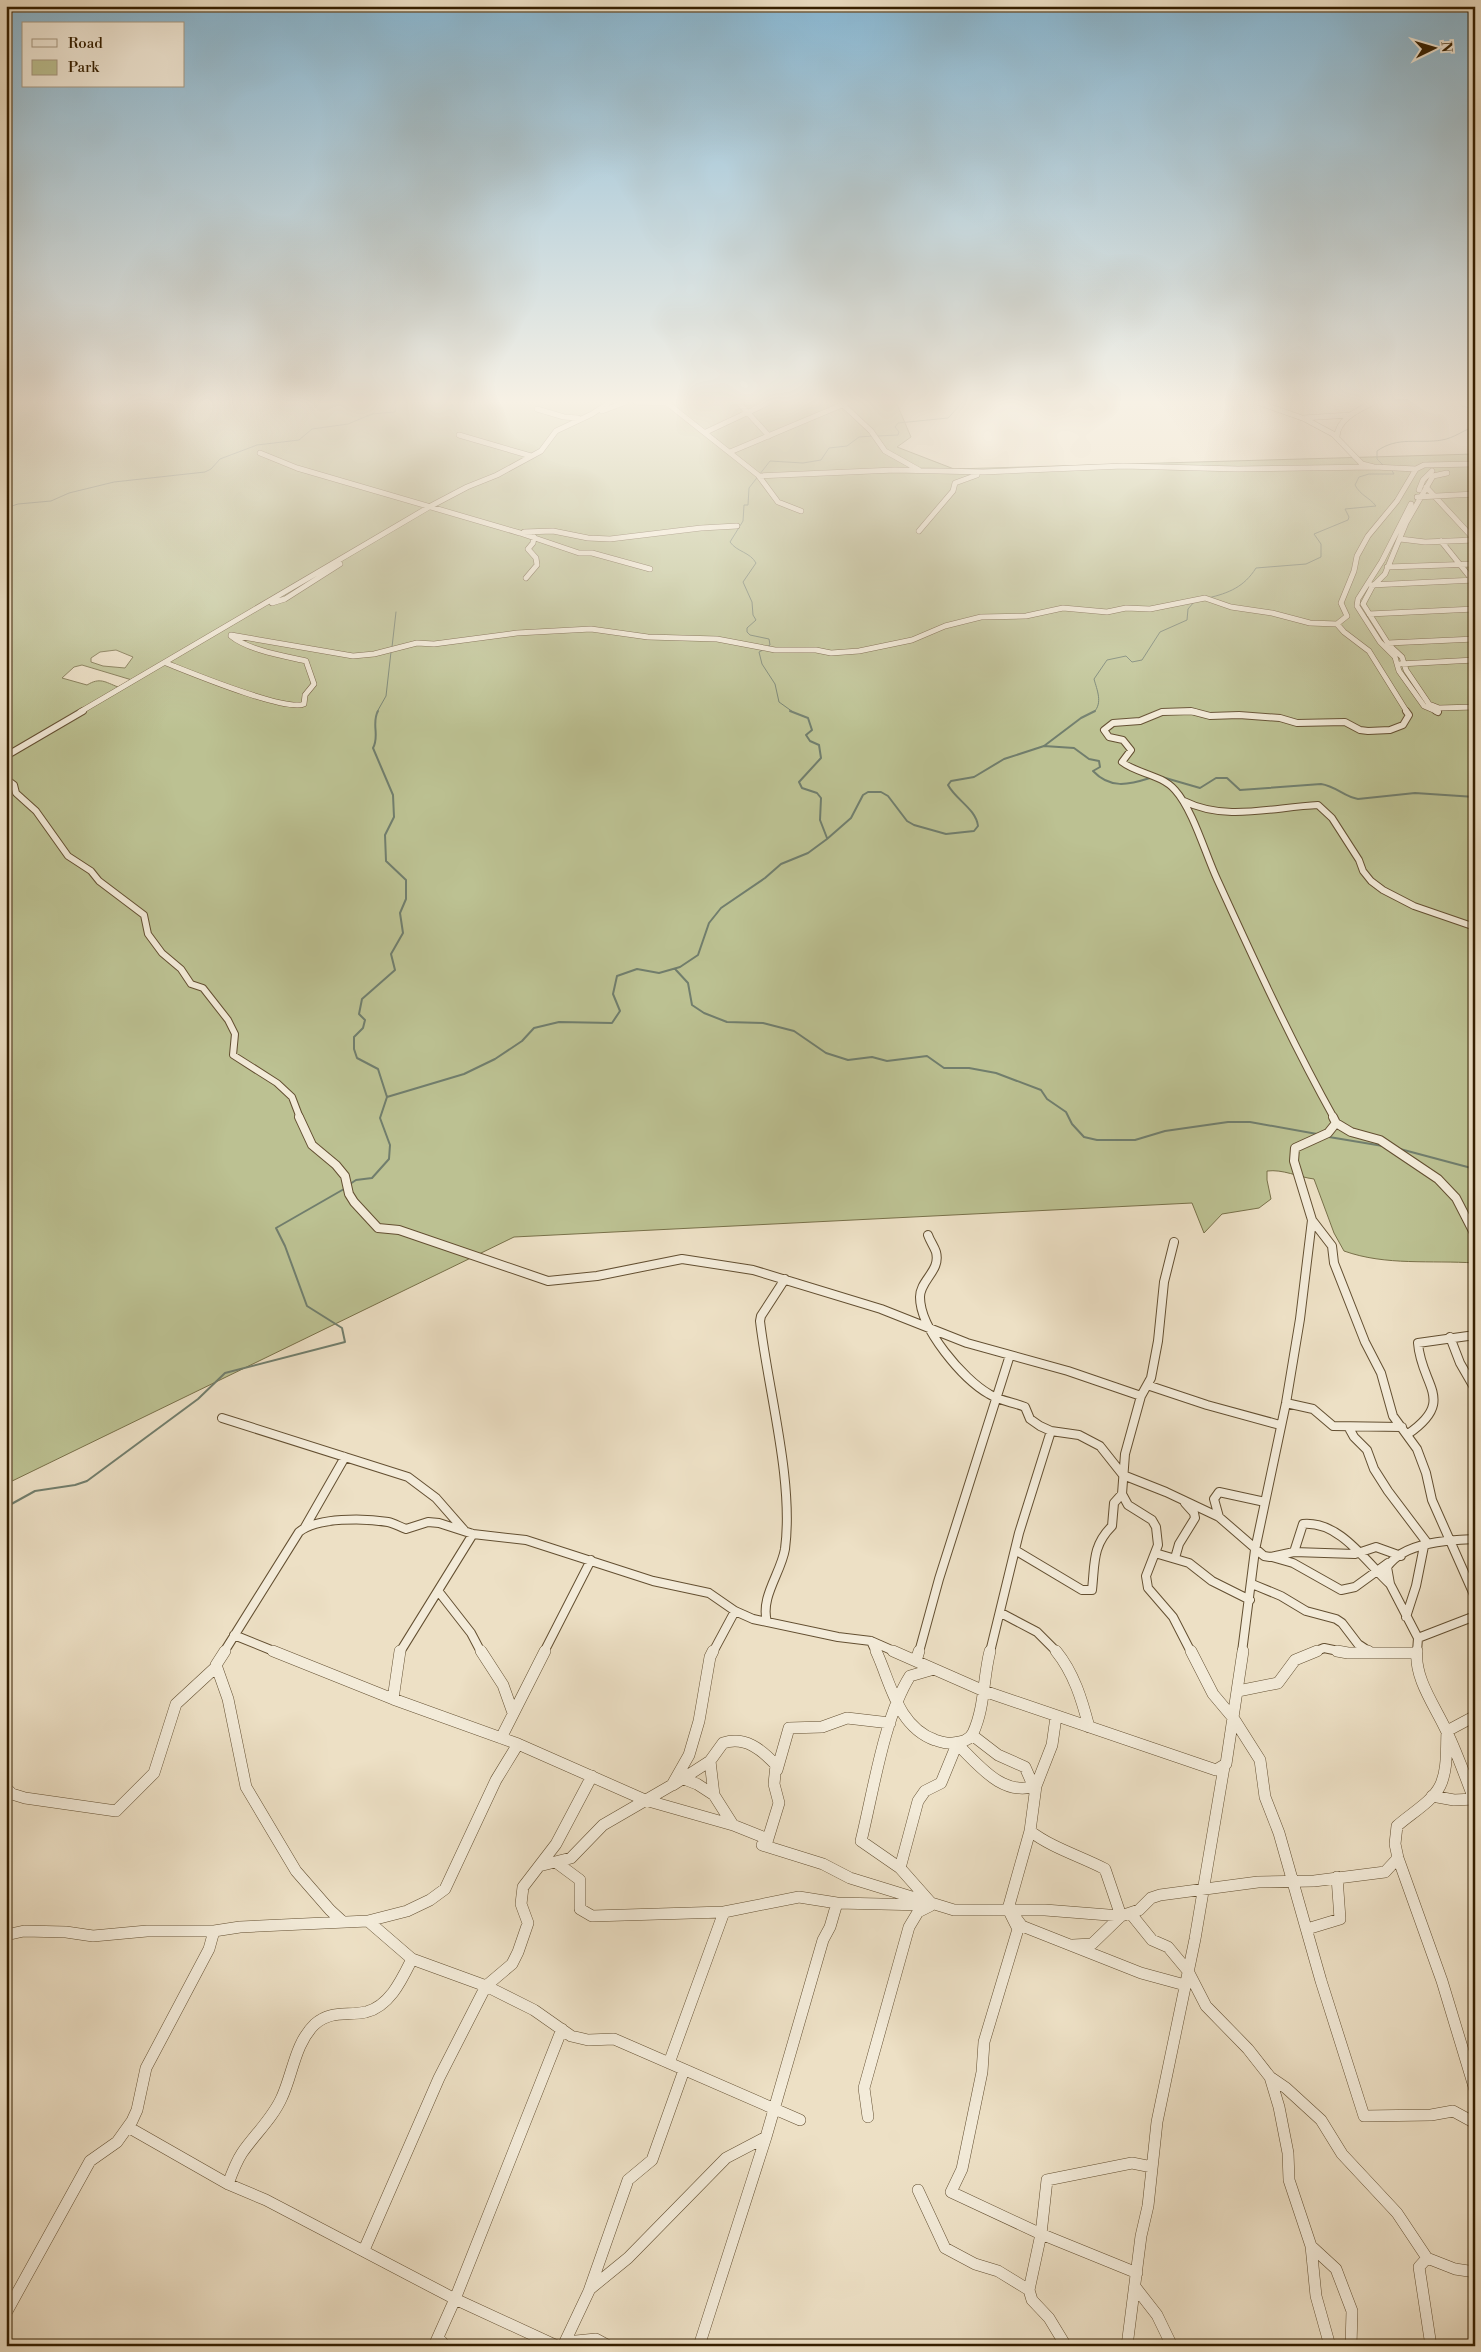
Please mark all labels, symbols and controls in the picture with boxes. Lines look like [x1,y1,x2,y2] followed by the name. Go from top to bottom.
[22,22,185,88] legend
[1408,22,1458,72] north arrow
[68,34,103,53] text: Road
[1437,41,1455,53] text: N
[68,58,100,77] text: Park

